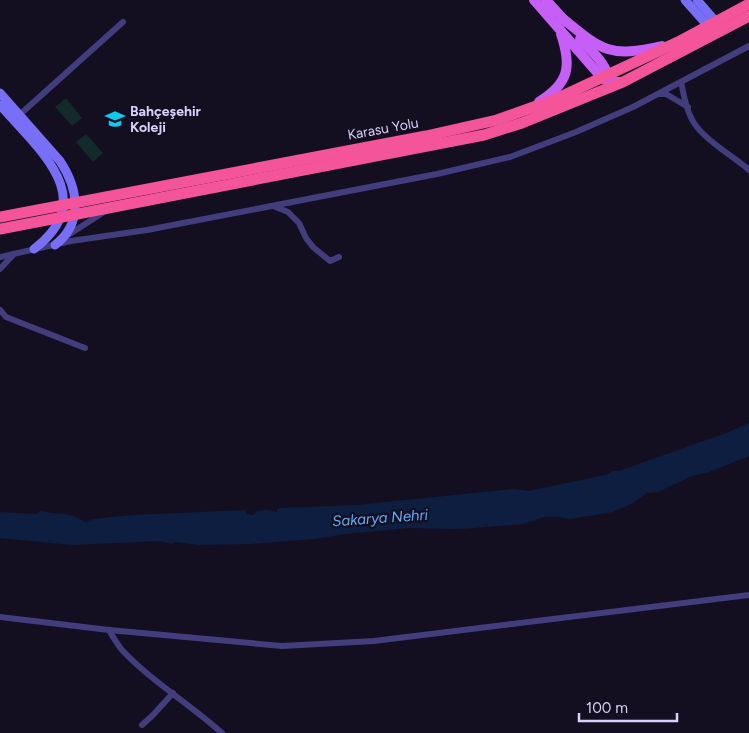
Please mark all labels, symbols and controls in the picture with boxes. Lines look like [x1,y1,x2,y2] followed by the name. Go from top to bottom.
[130,103,202,136] place label: Bahçeşehir Koleji
[104,108,126,130] school or university icon: Bahçeşehir Koleji
[346,114,420,144] street label: Karasu Yolu
[331,506,429,530] water label: Sakarya Nehri
[579,690,676,722] scale bar
[586,699,628,717] text: 100 m

